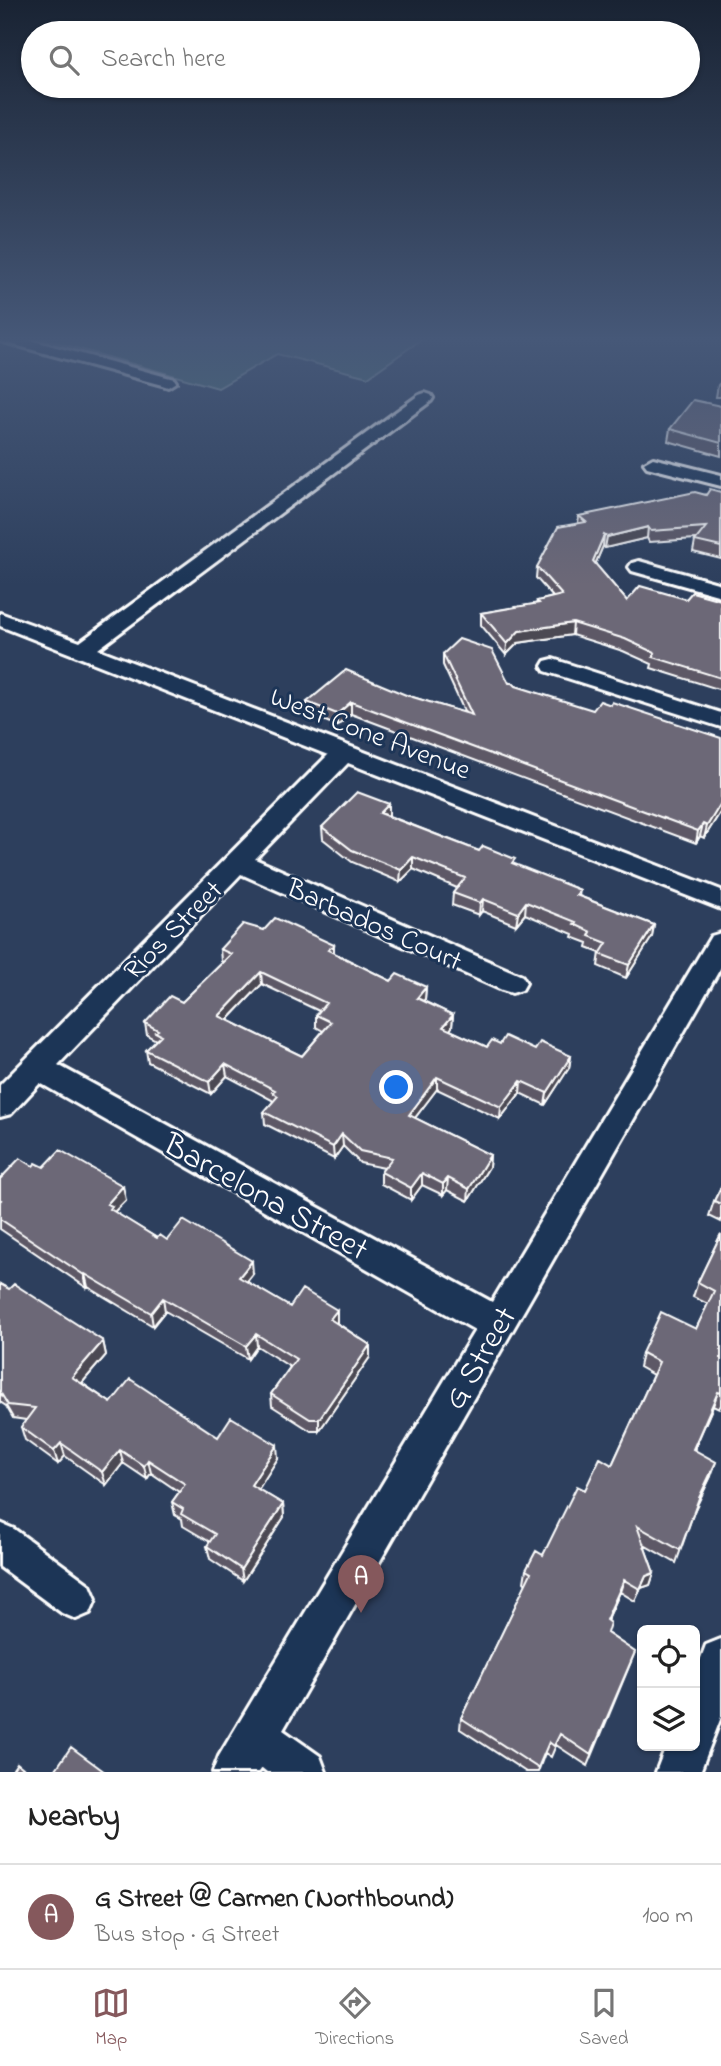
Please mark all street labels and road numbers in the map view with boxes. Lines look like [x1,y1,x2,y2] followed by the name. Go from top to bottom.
[263,678,476,793] street label: West Cone Avenue
[278,869,468,983] street label: Barbados Court
[115,872,234,991] street label: Rios Street
[153,1122,376,1275] street label: Barcelona Street
[433,1298,530,1420] street label: G Street

